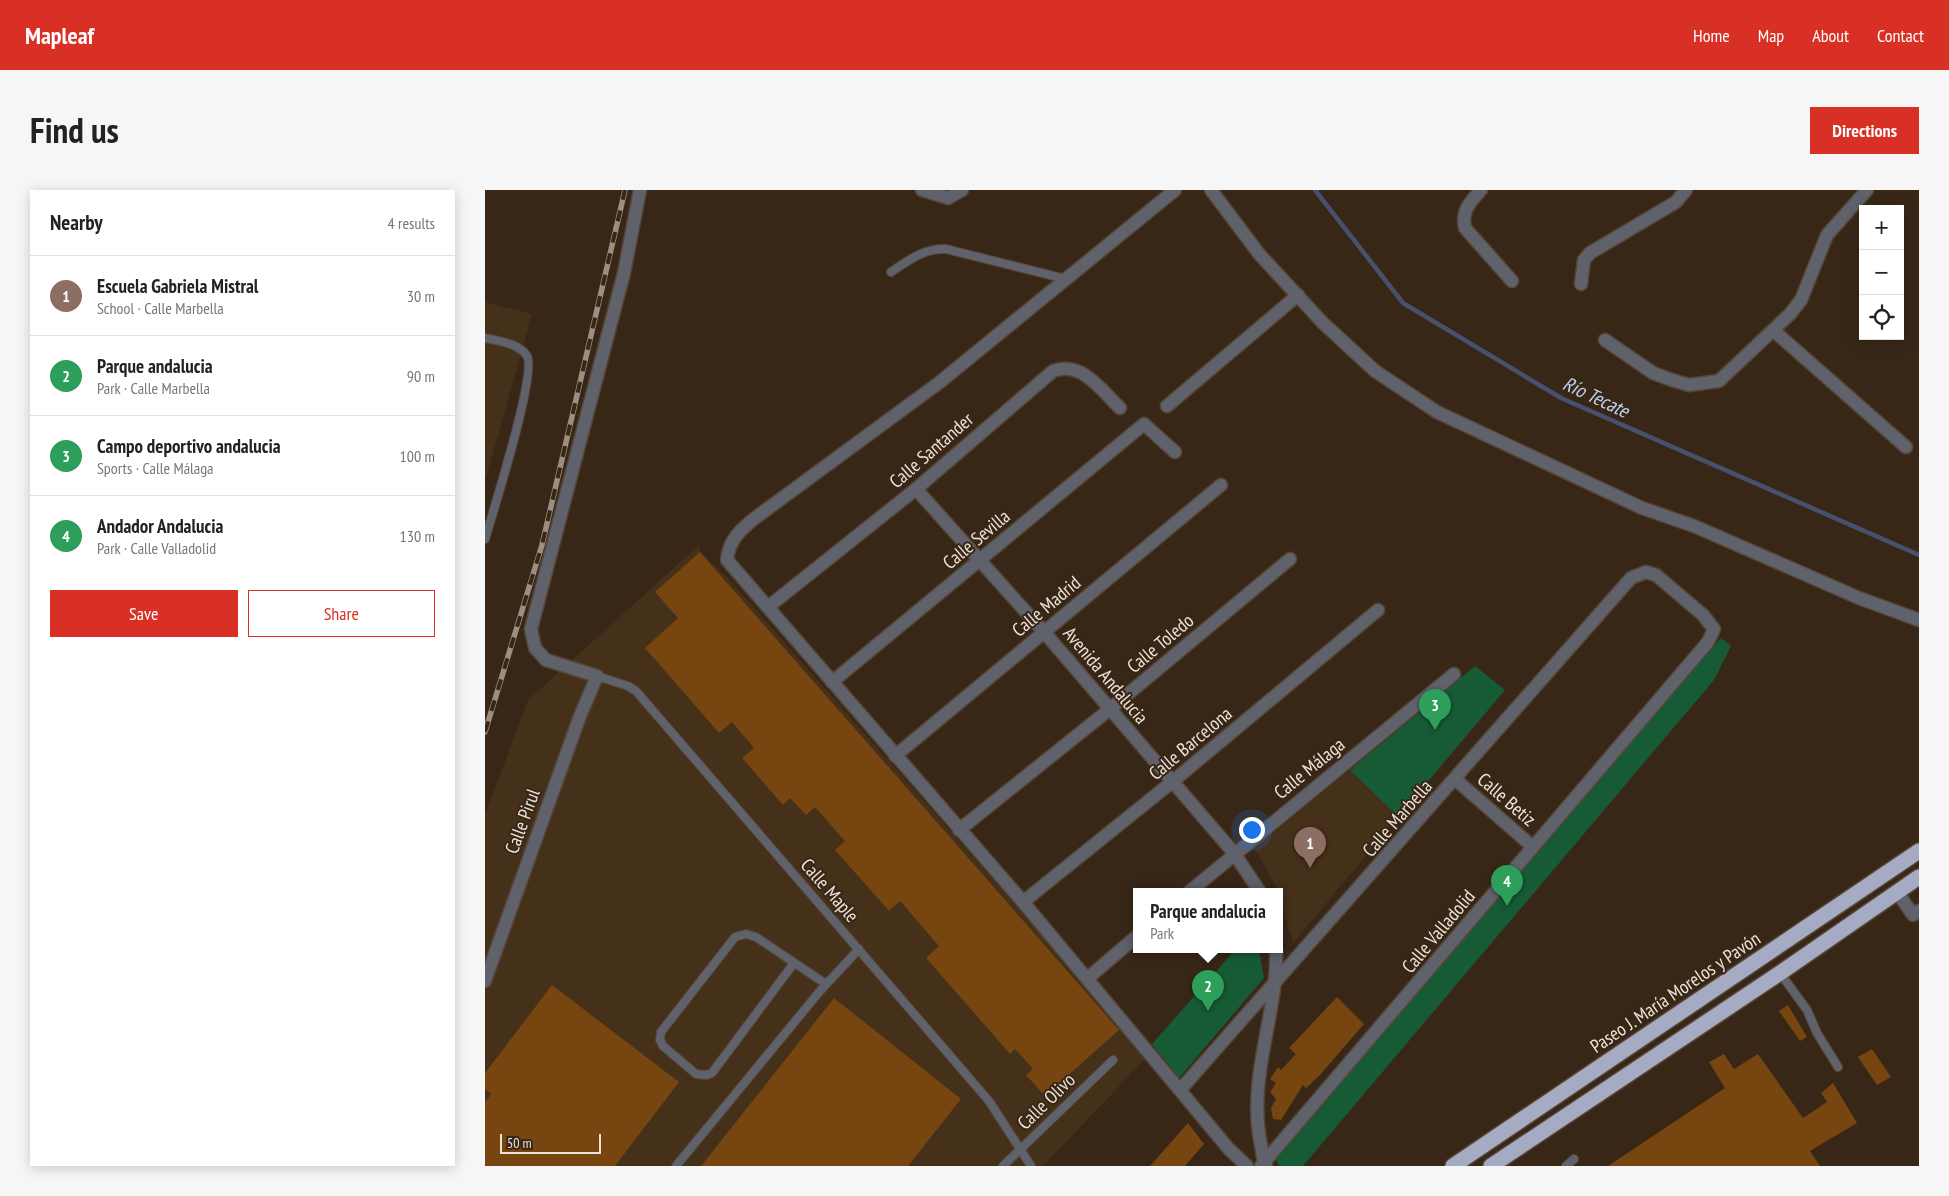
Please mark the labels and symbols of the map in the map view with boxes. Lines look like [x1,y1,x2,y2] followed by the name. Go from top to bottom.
[1559,370,1635,424] water label: Río Tecate
[884,407,978,493] street label: Calle Santander
[937,504,1015,574] street label: Calle Sevilla
[1007,570,1085,642] street label: Calle Madrid
[1122,608,1198,678] street label: Calle Toledo
[1058,621,1154,729] street label: Avenida Andalucia
[1419,689,1451,730] pin: 3
[1143,701,1237,785] street label: Calle Barcelona
[1269,732,1349,804] street label: Calle Málaga
[1473,767,1541,831] street label: Calle Betiz
[1357,775,1437,861] street label: Calle Marbella
[499,785,545,857] street label: Calle Pirul
[1239,817,1265,843] your location
[1294,827,1326,868] pin: 1
[796,853,864,927] street label: Calle Maple
[1491,865,1523,906] pin: 4
[1396,884,1480,978] street label: Calle Valladolid
[1585,926,1765,1058] street label: Paseo J. María Morelos y Pavón
[1192,970,1224,1011] pin: 2
[1012,1068,1080,1134] street label: Calle Olivo
[500,1131,601,1154] scale bar

